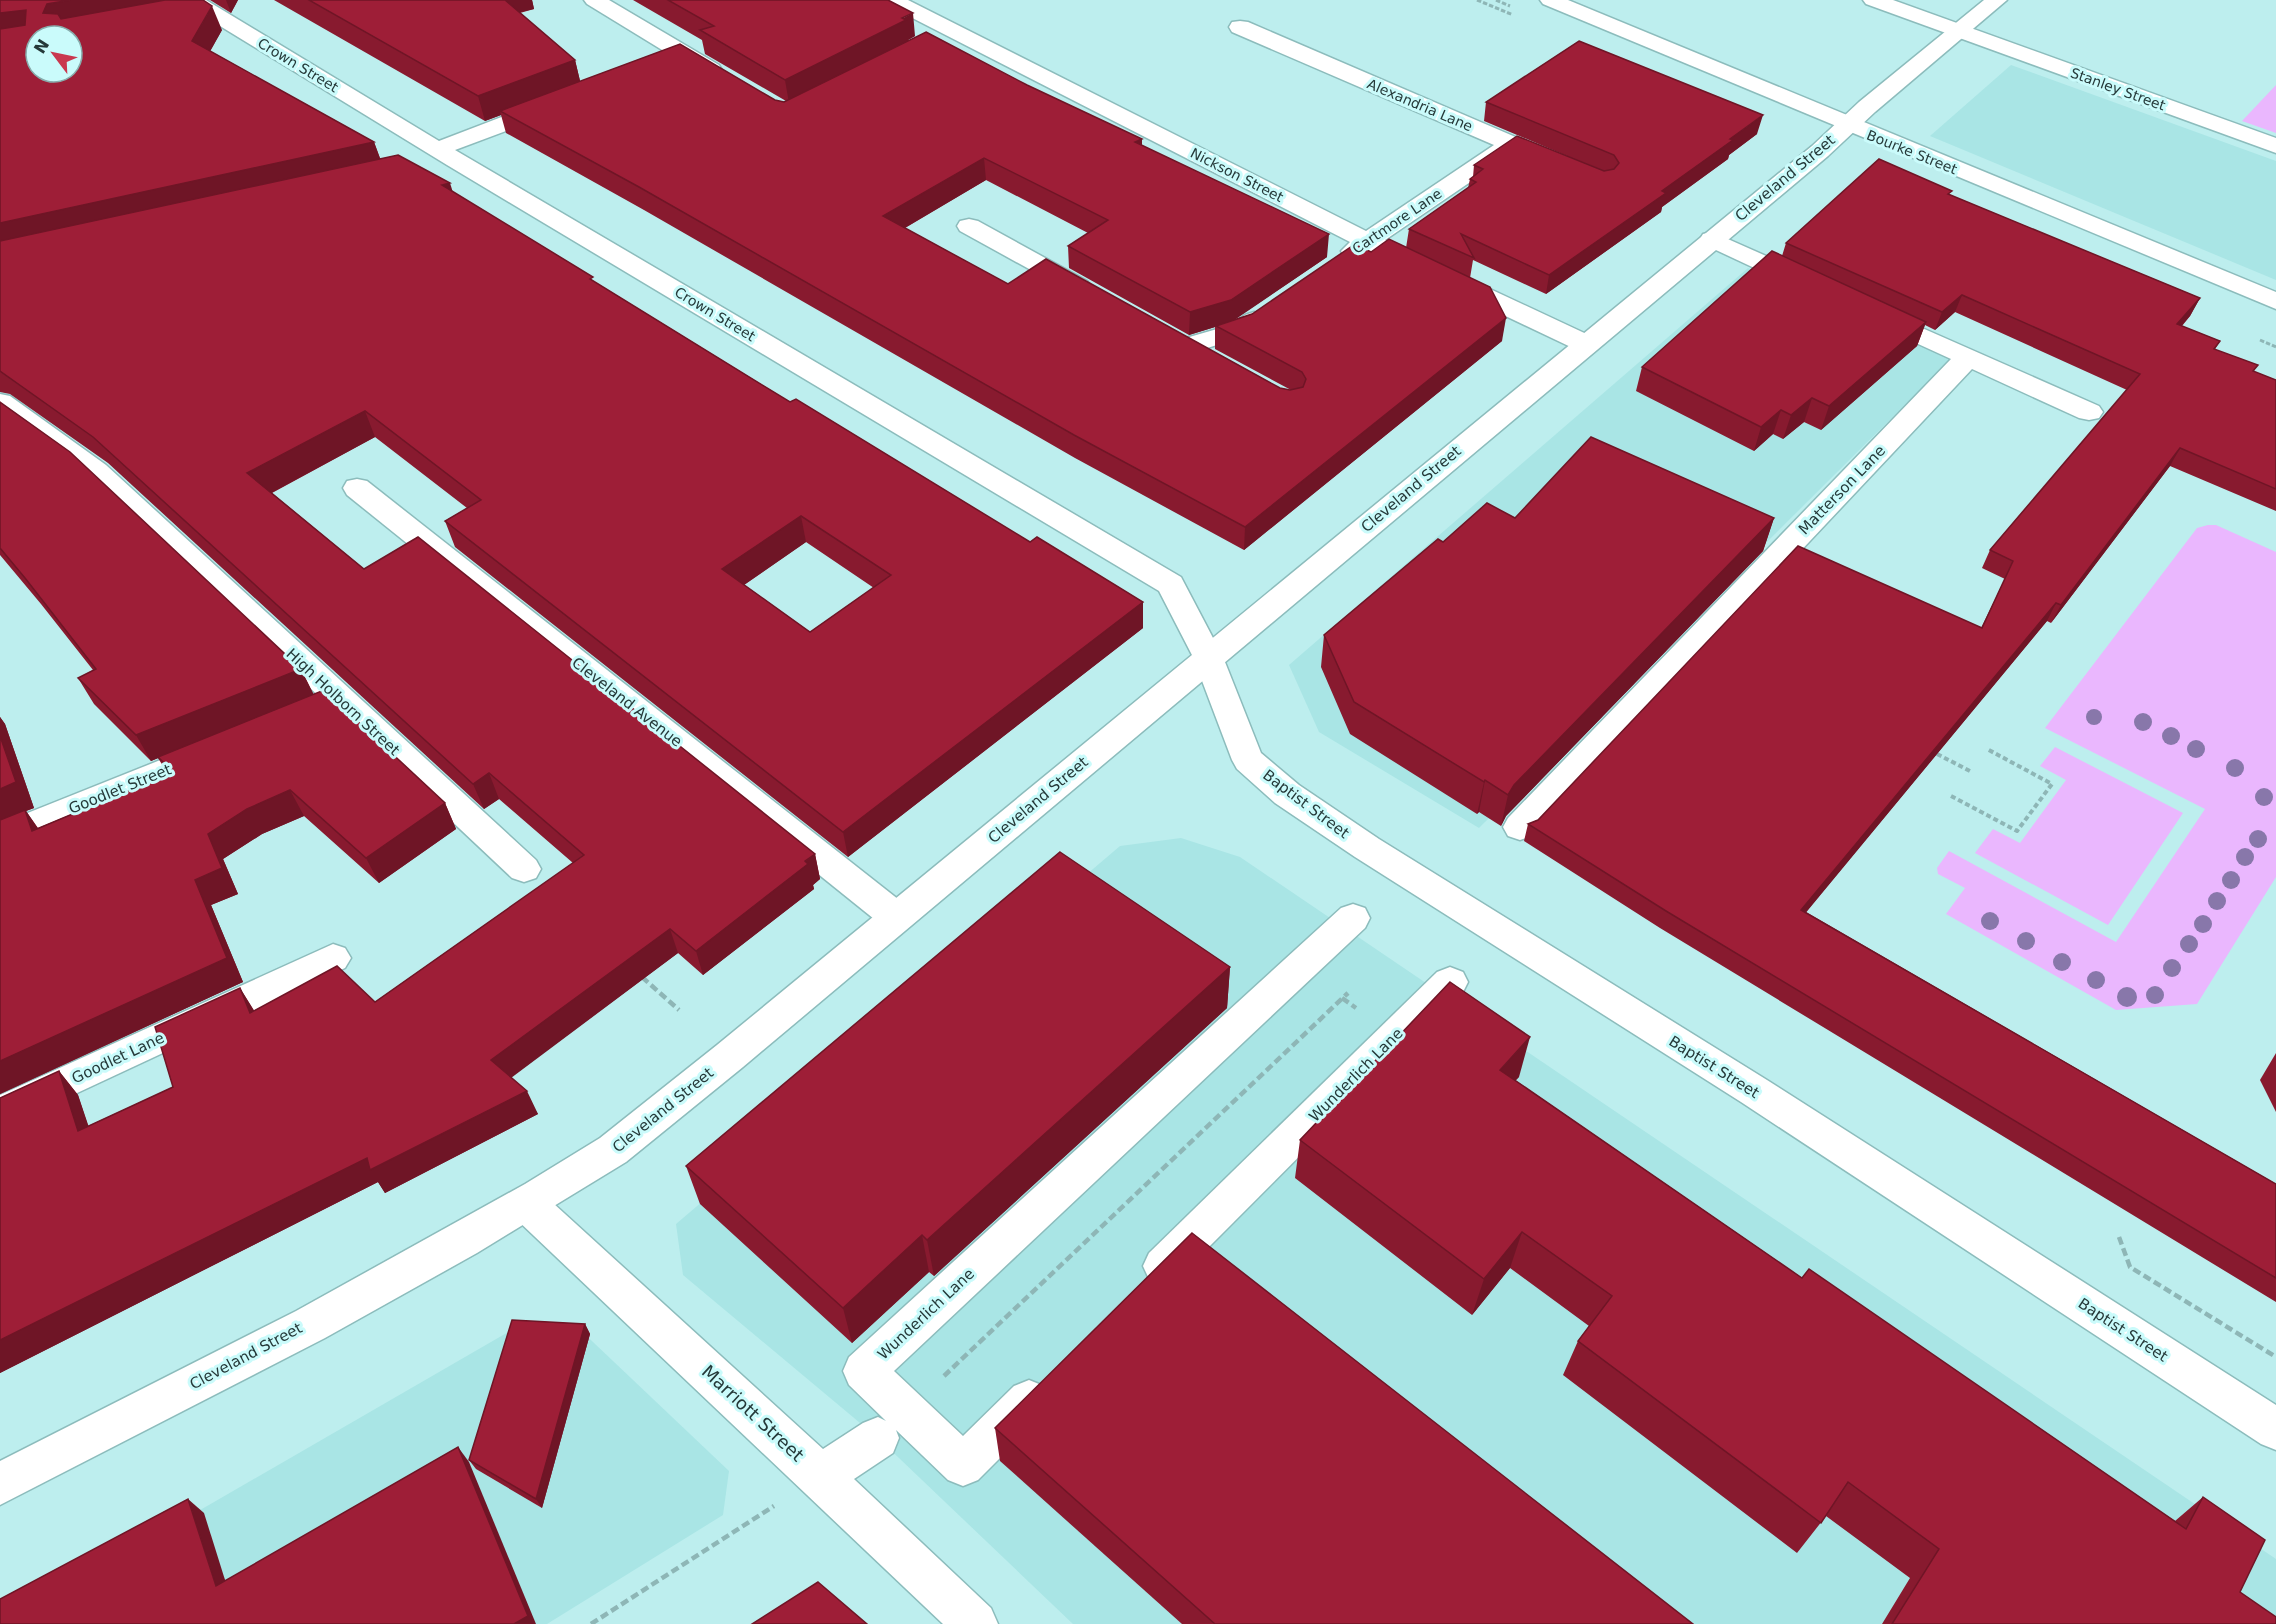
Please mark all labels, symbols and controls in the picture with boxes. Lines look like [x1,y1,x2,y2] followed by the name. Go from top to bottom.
[24,24,84,84] north arrow
[255,35,342,96] street label: Crown Street
[30,36,53,57] text: N
[2068,64,2168,114] street label: Stanley Street
[1365,76,1475,134] street label: Alexandria Lane
[1864,127,1960,178] street label: Bourke Street
[1731,131,1839,225] street label: Cleveland Street
[1188,145,1286,205] street label: Nickson Street
[1349,185,1445,257] street label: Cartmore Lane
[672,284,759,345] street label: Crown Street
[1357,442,1465,536] street label: Cleveland Street
[1795,442,1889,538] street label: Matterson Lane
[283,645,403,759] street label: High Holborn Street
[568,653,686,751] street label: Cleveland Avenue
[984,753,1092,847] street label: Cleveland Street
[66,760,174,818] street label: Goodlet Street
[1259,766,1353,842] street label: Baptist Street
[1305,1024,1407,1126] street label: Wunderlich Lane
[69,1029,167,1087] street label: Goodlet Lane
[1666,1032,1763,1102] street label: Baptist Street
[609,1064,717,1156] street label: Cleveland Street
[874,1265,978,1363] street label: Wunderlich Lane
[2075,1294,2171,1366] street label: Baptist Street
[187,1319,305,1393] street label: Cleveland Street
[698,1360,808,1466] street label: Marriott Street

